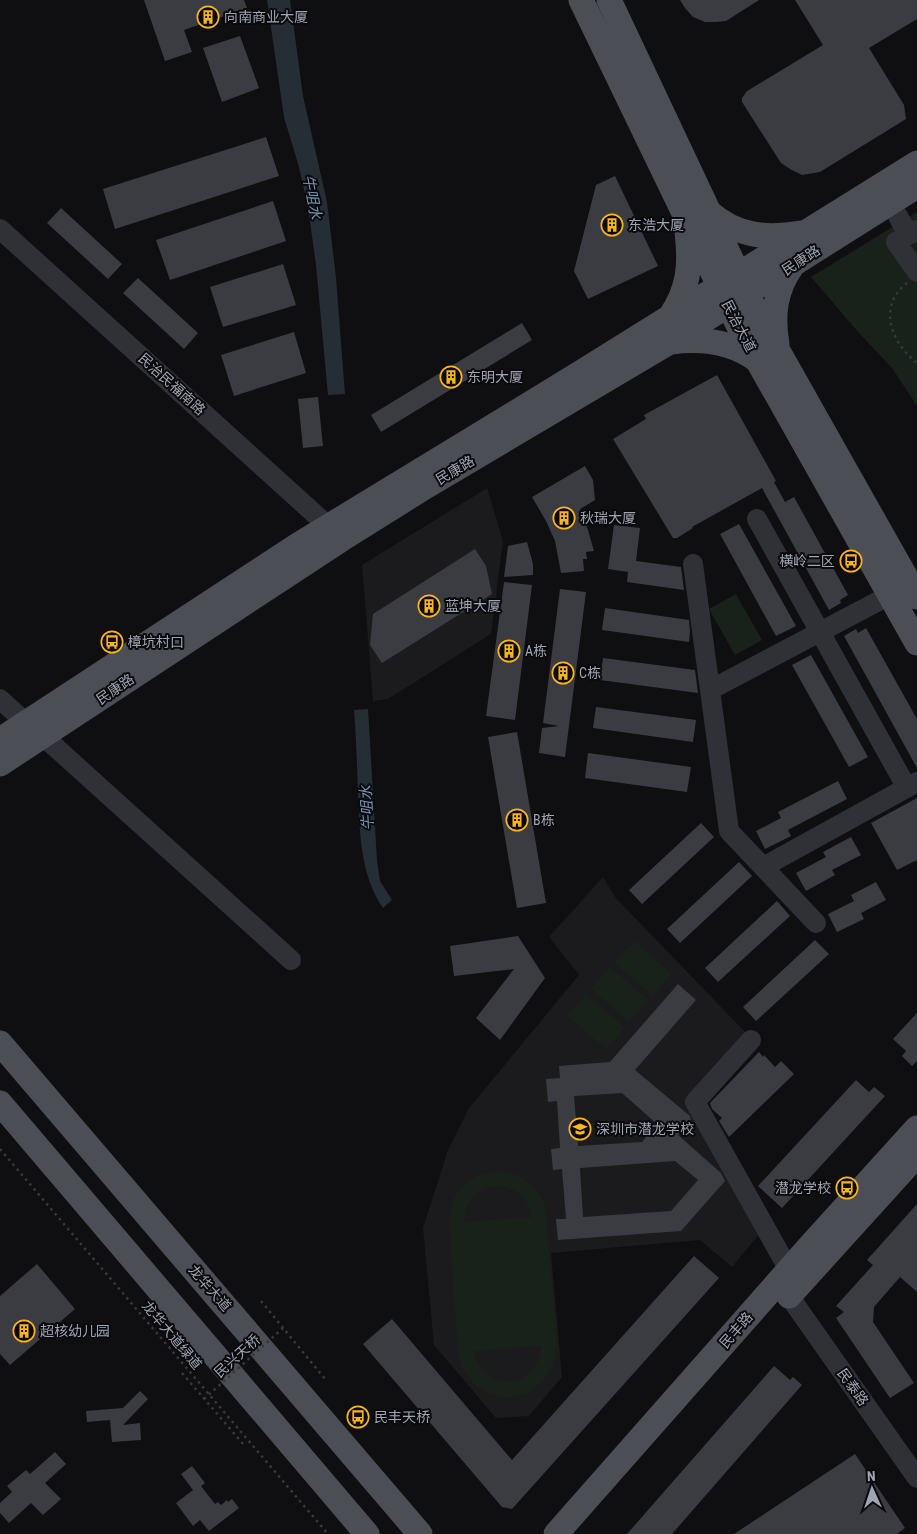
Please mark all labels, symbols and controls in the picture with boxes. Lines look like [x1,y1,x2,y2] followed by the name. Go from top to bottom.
[196,5,220,29] building icon: 向南商业大厦
[224,9,308,25] place label: 向南商业大厦
[299,173,325,222] water label: 牛咀水
[600,213,624,237] building icon: 东浩大厦
[628,217,684,233] place label: 东浩大厦
[779,242,823,278] street label: 民康路
[719,298,759,354] street label: 民治大道
[135,350,209,418] street label: 民治民福南路
[439,365,463,389] building icon: 东明大厦
[467,369,523,385] place label: 东明大厦
[433,452,477,488] street label: 民康路
[552,506,576,530] building icon: 秋瑞大厦
[580,510,636,526] place label: 秋瑞大厦
[839,549,863,573] bus stop icon: 横岭二区
[779,553,835,569] place label: 横岭二区
[417,594,441,618] building icon: 蓝坤大厦
[445,598,501,614] place label: 蓝坤大厦
[100,630,124,654] bus stop icon: 樟坑村口
[128,634,184,650] place label: 樟坑村口
[497,639,521,663] building icon: A栋
[525,643,547,659] place label: A栋
[551,661,575,685] building icon: C栋
[579,665,601,681] place label: C栋
[93,671,137,707] street label: 民康路
[357,784,377,831] water label: 牛咀水
[505,808,529,832] building icon: B栋
[533,812,555,828] place label: B栋
[568,1117,592,1141] school or university icon: 深圳市潜龙学校
[596,1121,694,1137] place label: 深圳市潜龙学校
[835,1176,859,1200] bus stop icon: 潜龙学校
[775,1180,831,1196] place label: 潜龙学校
[186,1262,234,1314] street label: 龙华大道
[139,1298,205,1372] street label: 龙华大道绿道
[716,1309,756,1351] street label: 民丰路
[12,1319,36,1343] building icon: 超核幼儿园
[40,1323,110,1339] place label: 超核幼儿园
[211,1331,263,1381] street label: 民兴天桥
[834,1365,872,1409] street label: 民泰路
[346,1405,370,1429] bus stop icon: 民丰天桥
[374,1409,430,1425] place label: 民丰天桥
[847,1464,897,1514] north arrow
[867,1468,876,1484] text: N

